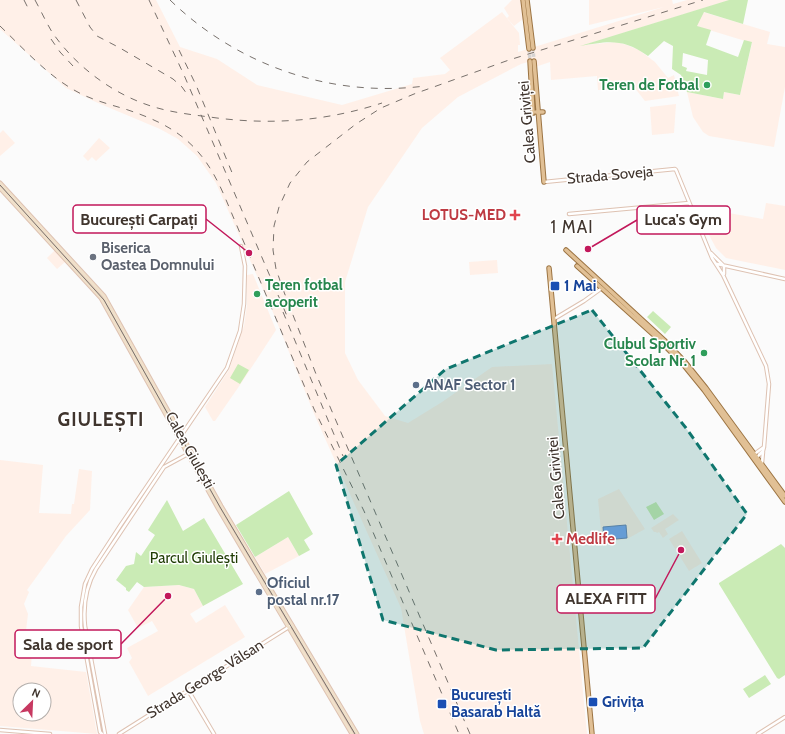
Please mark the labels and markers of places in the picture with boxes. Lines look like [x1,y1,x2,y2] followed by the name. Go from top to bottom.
[599,76,699,94] place label: Teren de Fotbal
[702,80,712,90] marker: Teren de Fotbal
[73,205,206,233] callout: București Carpați
[422,206,506,224] place label: LOTUS-MED
[637,206,730,234] callout: Luca's Gym
[509,209,521,221] marker: LOTUS-MED
[101,239,214,274] place label: Biserica Oastea Domnului
[88,252,98,262] marker: Biserica Oastea Domnului
[265,276,343,311] place label: Teren fotbal acoperit
[564,277,596,295] place label: 1 Mai
[549,280,561,292] marker: 1 Mai
[252,289,262,299] marker: Teren fotbal acoperit
[604,335,697,370] place label: Clubul Sportiv Scolar Nr. 1
[699,348,709,358] marker: Clubul Sportiv Scolar Nr. 1
[424,376,515,394] place label: ANAF Sector 1
[411,380,421,390] marker: ANAF Sector 1
[566,530,615,548] place label: Medlife
[551,533,563,545] marker: Medlife
[267,574,340,609] place label: Oficiul postal nr.17
[557,585,655,613] callout: ALEXA FITT
[254,587,264,597] marker: Oficiul postal nr.17
[15,630,121,658] callout: Sala de sport
[451,686,541,721] place label: București Basarab Haltă
[602,693,645,712] place label: Grivița
[587,696,599,708] marker: Grivița
[436,698,448,710] marker: București Basarab Haltă

